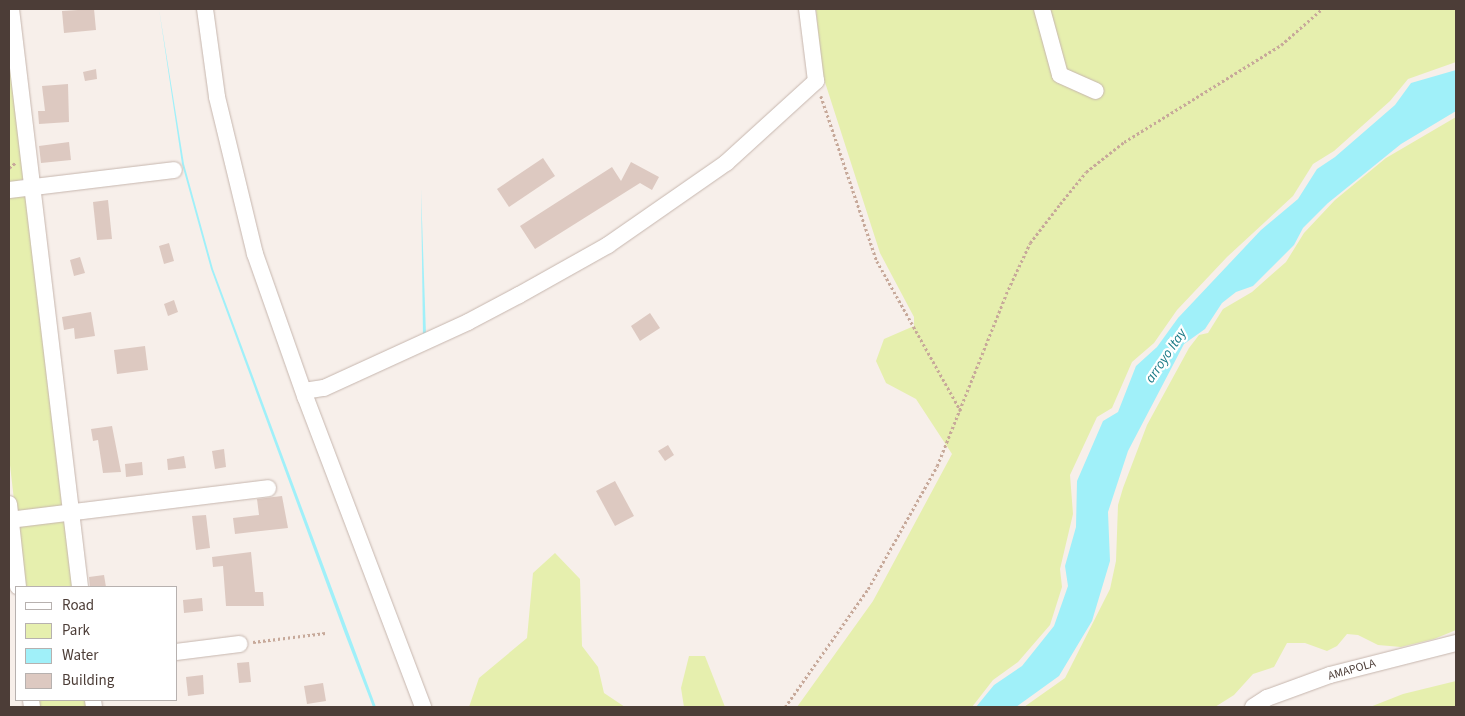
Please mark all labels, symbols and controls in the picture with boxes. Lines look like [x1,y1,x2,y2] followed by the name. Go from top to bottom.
[1142,326,1190,386] water label: arroyo Itay
[15,586,178,701] legend
[62,595,94,616] text: Road
[62,620,90,641] text: Park
[62,645,98,666] text: Water
[1327,656,1377,684] street label: AMAPOLA
[62,670,114,691] text: Building

